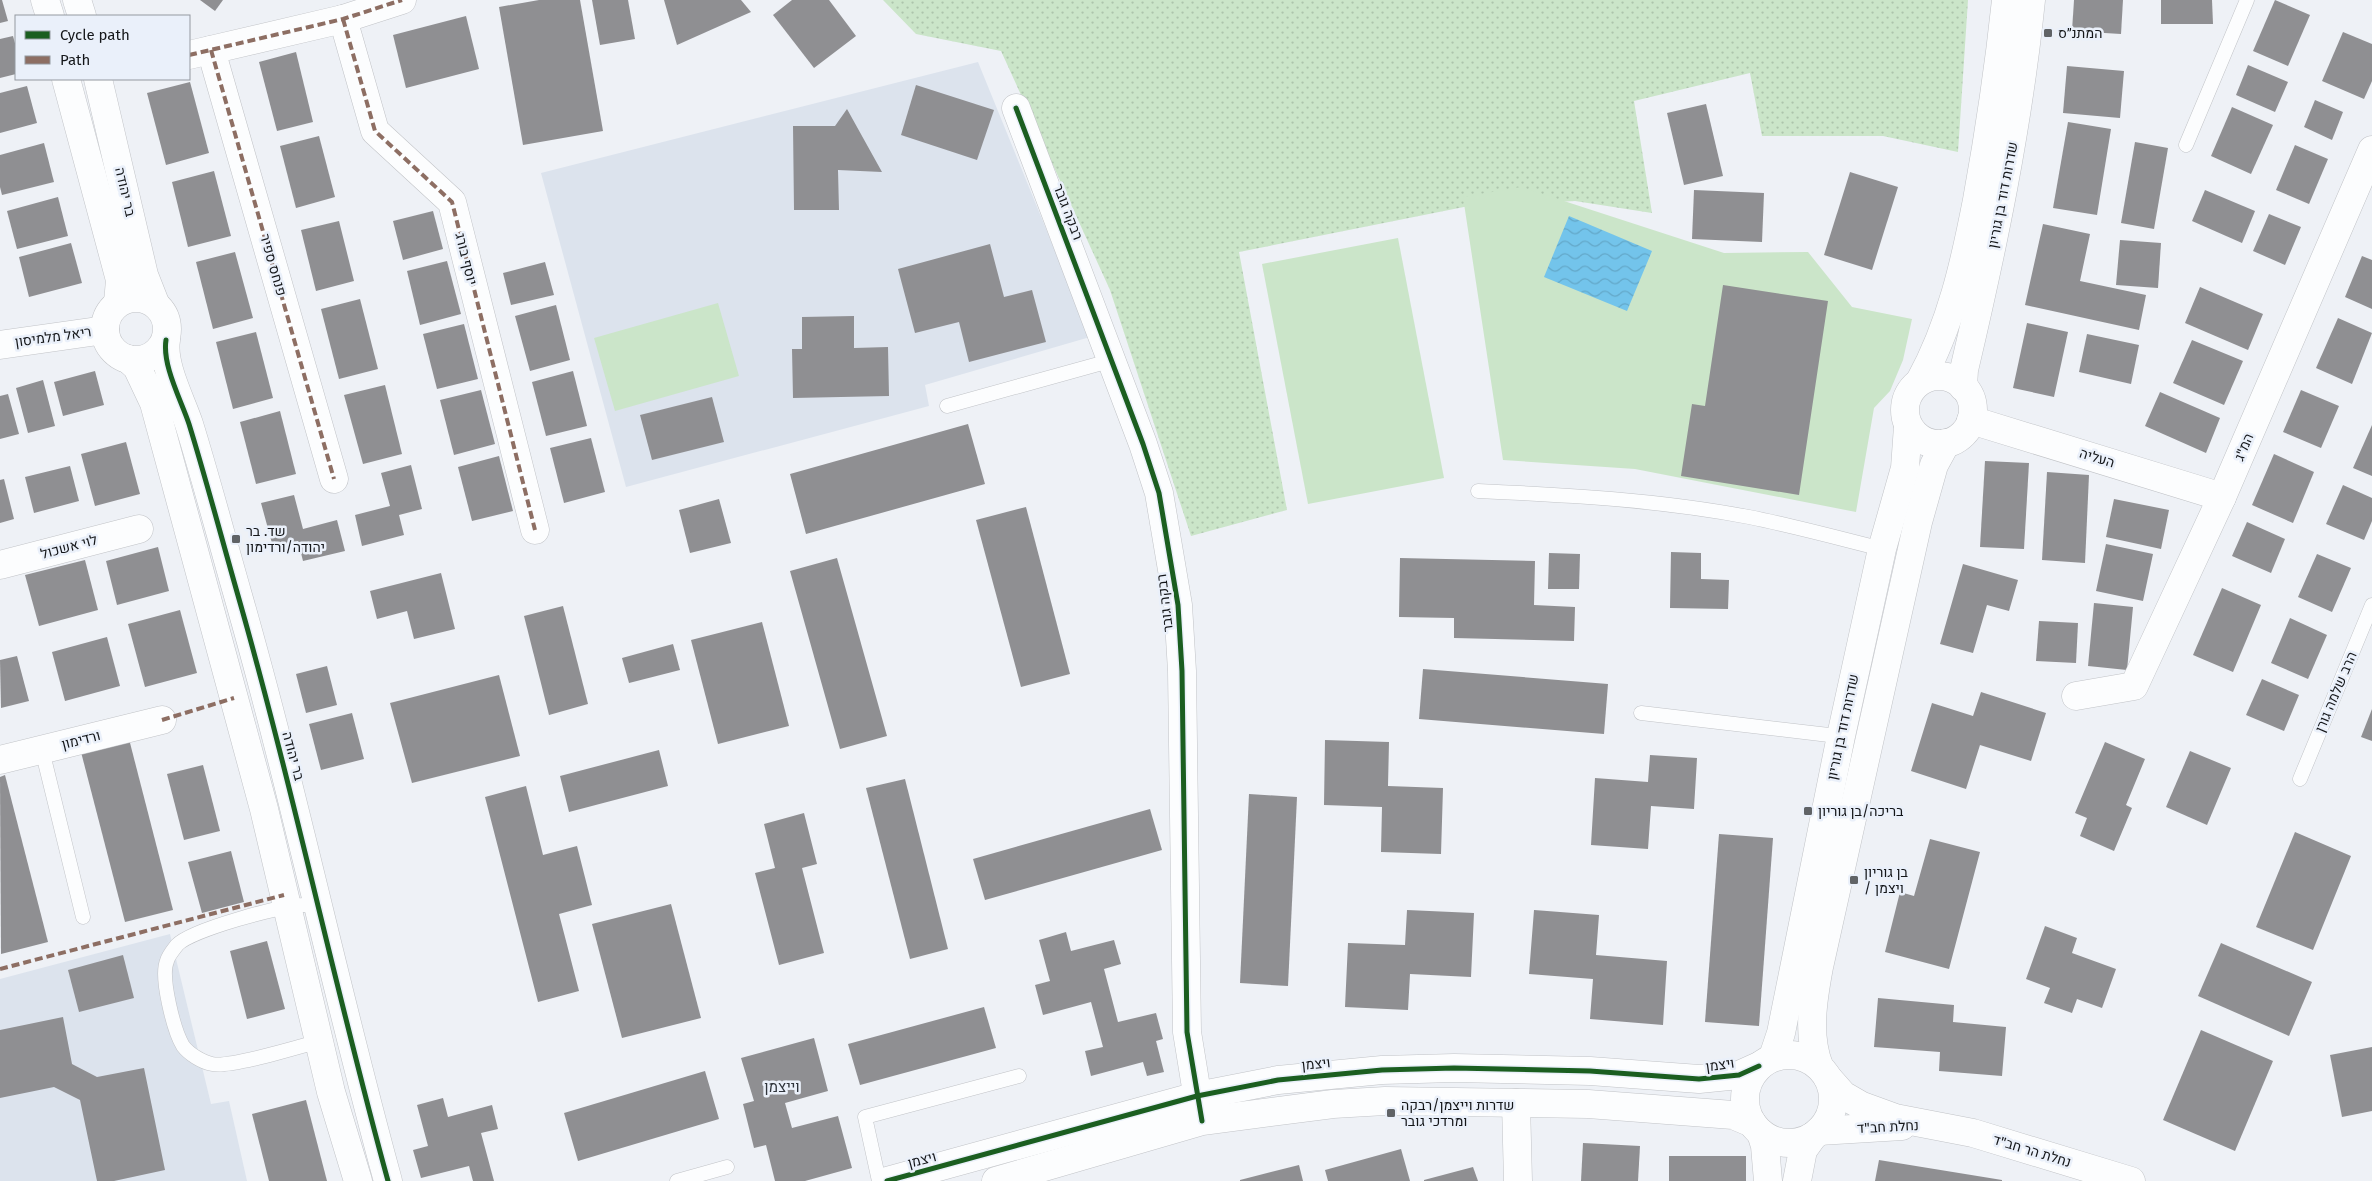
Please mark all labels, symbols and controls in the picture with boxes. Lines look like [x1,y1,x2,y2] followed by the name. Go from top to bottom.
[15,15,190,80] legend
[2058,25,2102,42] place label: המתנ״ס
[60,26,130,44] text: Cycle path
[2042,27,2054,39] marker: המתנ״ס
[60,51,90,69] text: Path
[1984,140,2022,250] street label: שדרות דוד בן גוריון
[111,166,139,219] street label: בר יהודה
[1050,182,1086,242] street label: רבקה גובר
[451,231,481,287] street label: יוסף בורג
[256,232,290,298] street label: פנחס ספיר
[14,323,92,351] street label: ריאל מלמיסון
[2231,431,2257,463] street label: המ"ג
[2077,445,2117,471] street label: העליה
[246,523,325,556] place label: שד. בר יהודה/ורדימון
[39,531,99,563] street label: לוי אשכול
[230,533,242,545] marker: שד. בר יהודה/ורדימון
[1153,573,1177,633] street label: רבקה גובר
[2311,649,2361,735] street label: הרב שלמה גורן
[1823,672,1863,782] street label: שדרות דוד בן גוריון
[60,727,102,753] street label: ורדימון
[278,730,308,783] street label: בר יהודה
[1818,803,1904,820] place label: בריכה/בן גוריון
[1802,805,1814,817] marker: בריכה/בן גוריון
[1864,864,1909,897] place label: בן גוריון / ויצמן
[1848,874,1860,886] marker: בן גוריון / ויצמן
[1301,1054,1331,1074] street label: ויצמן
[1704,1055,1736,1075] street label: ויצמן
[764,1078,800,1096] district label: וייצמן
[1401,1097,1514,1130] place label: שדרות וייצמן/רבקה ומרדכי גובר
[1385,1107,1397,1119] marker: שדרות וייצמן/רבקה ומרדכי גובר
[1857,1117,1919,1137] street label: נחלת חב"ד
[1991,1131,2073,1171] street label: נחלת הר חב"ד
[906,1148,938,1172] street label: ויצמן

